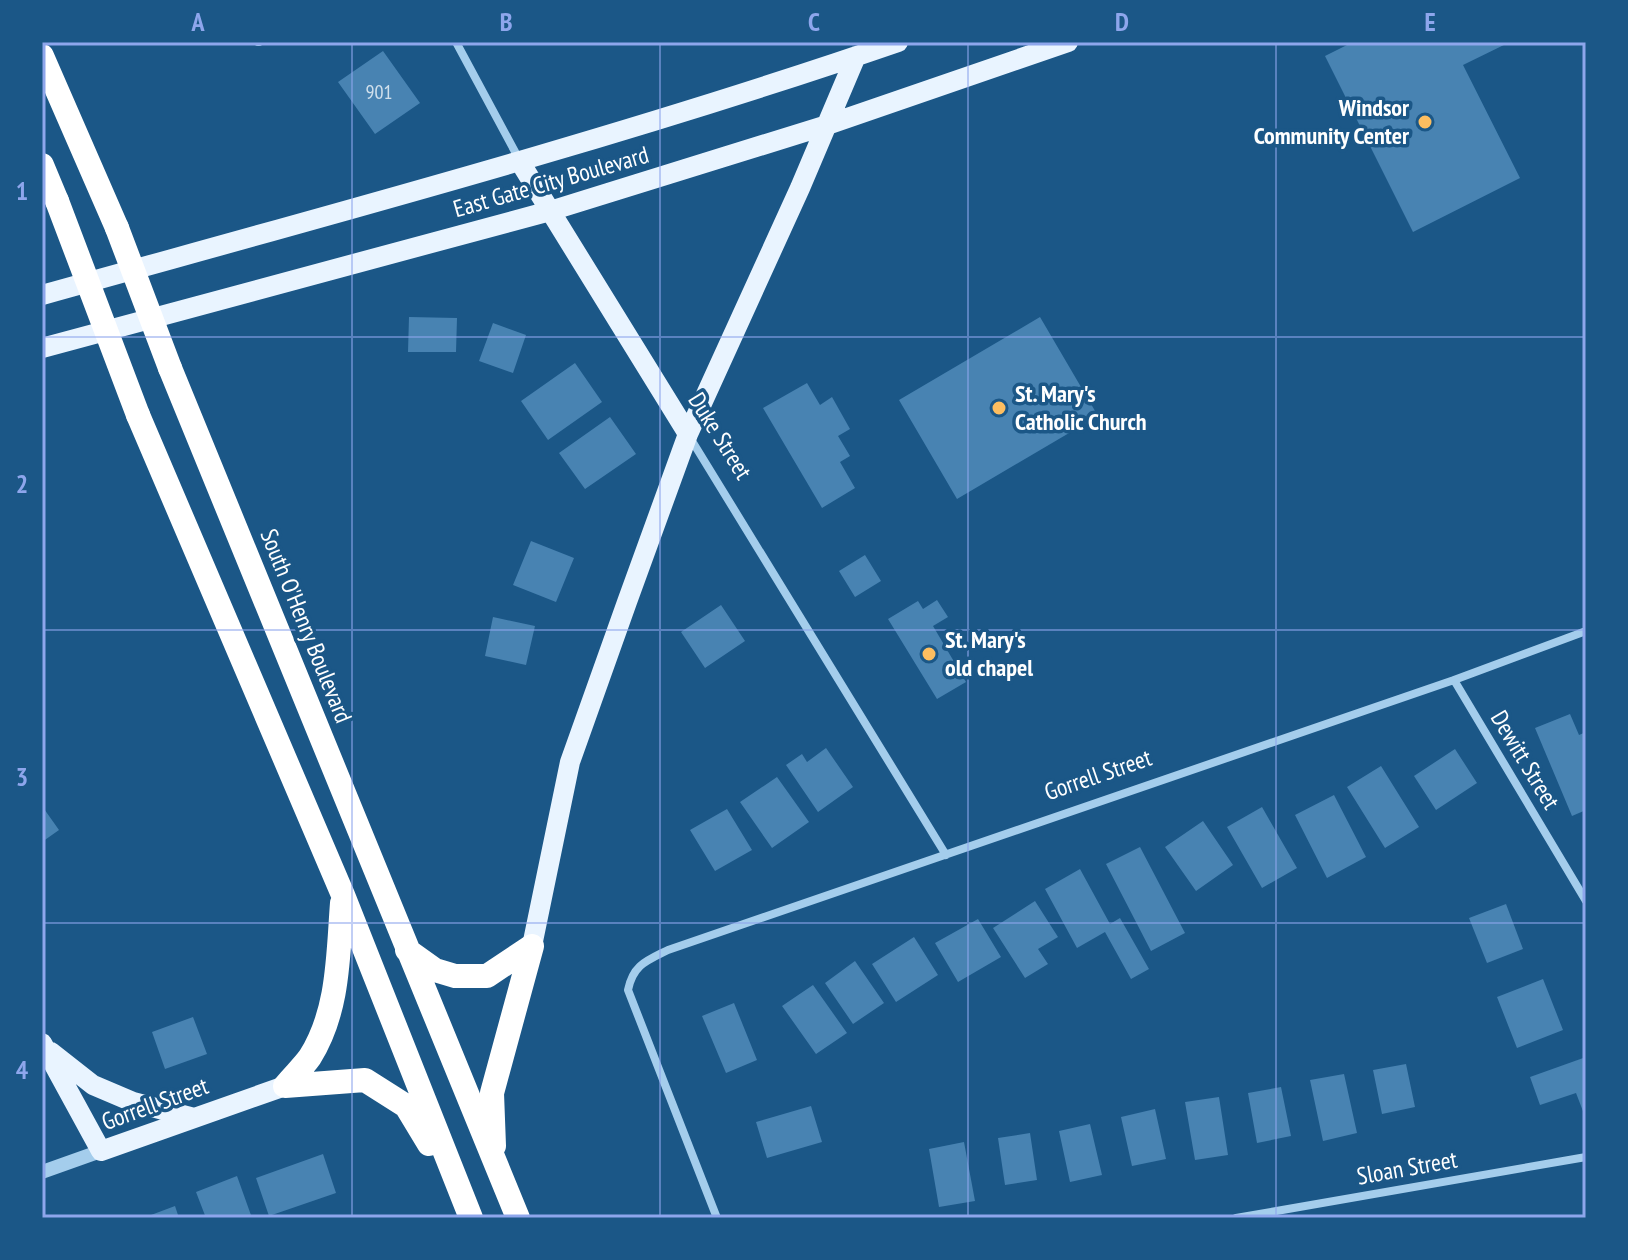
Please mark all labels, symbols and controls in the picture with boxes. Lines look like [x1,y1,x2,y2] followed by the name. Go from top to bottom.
[190,5,205,38] text: A
[500,5,513,38] text: B
[808,5,820,38] text: C
[1115,5,1129,38] text: D
[1424,5,1436,38] text: E
[366,79,393,105] house number: 901
[1254,92,1410,151] place label: Windsor Community Center
[1416,113,1434,131] marker: Windsor Community Center
[450,139,652,224] street label: East Gate City Boulevard
[16,174,28,207] text: 1
[1015,378,1147,437] place label: St. Mary's Catholic Church
[682,386,759,485] street label: Duke Street
[990,399,1008,417] marker: St. Mary's Catholic Church
[16,467,28,500] text: 2
[253,524,360,727] street label: South O'Henry Boulevard
[945,624,1033,683] place label: St. Mary's old chapel
[920,645,938,663] marker: St. Mary's old chapel
[1484,705,1567,815] street label: Dewitt Street
[1040,742,1156,807] street label: Gorrell Street
[16,760,28,793] text: 3
[16,1053,29,1086] text: 4
[97,1070,213,1137] street label: Gorrell Street
[1354,1143,1460,1192] street label: Sloan Street

